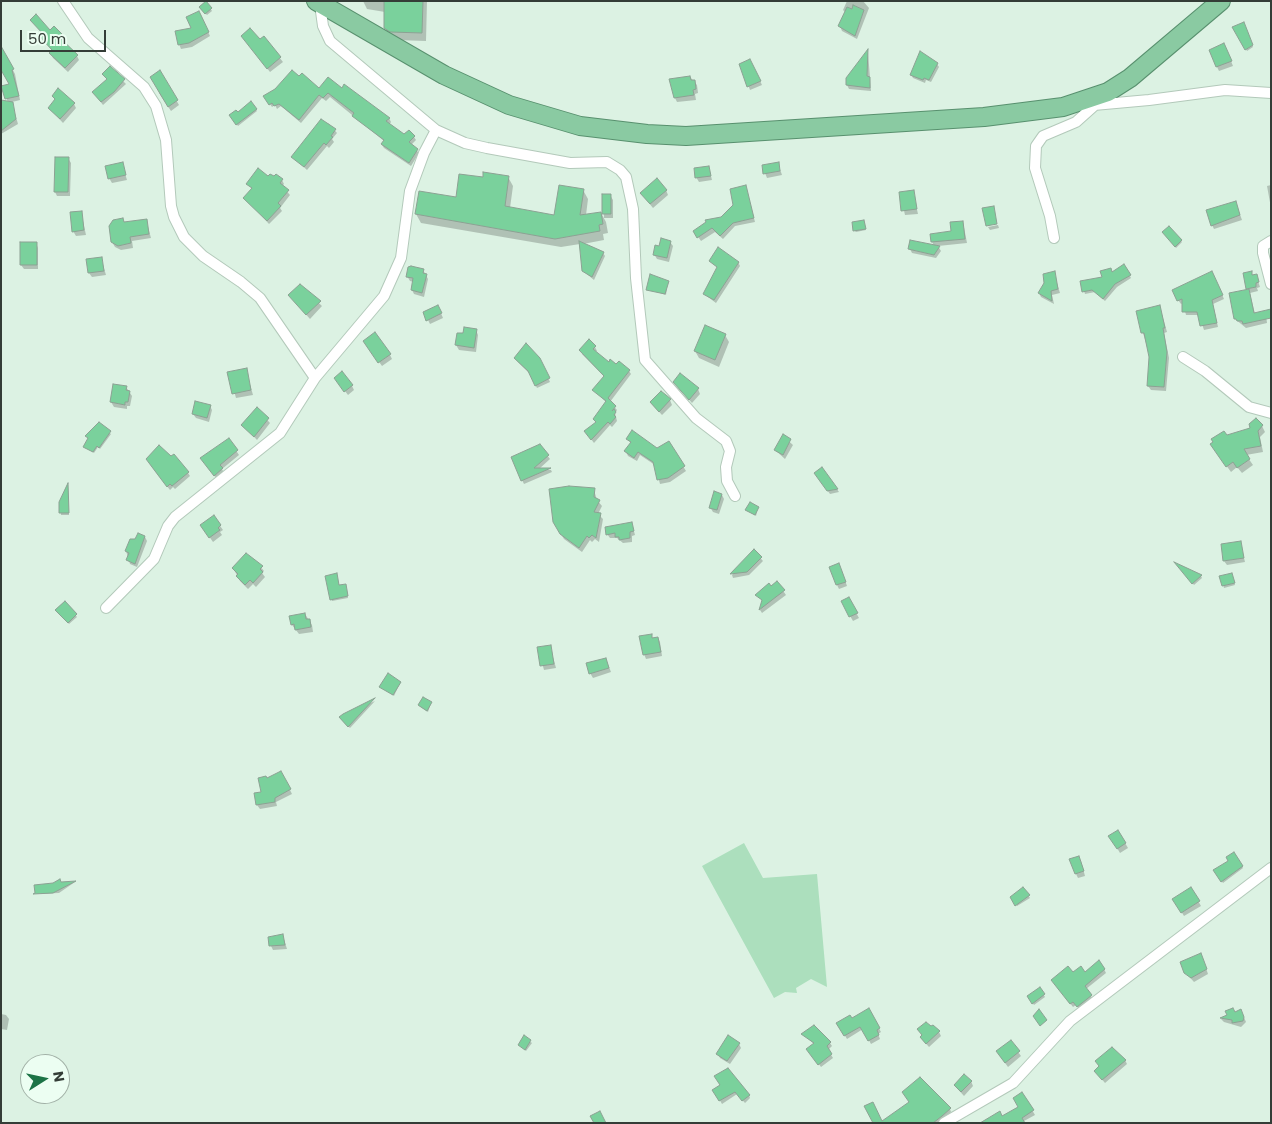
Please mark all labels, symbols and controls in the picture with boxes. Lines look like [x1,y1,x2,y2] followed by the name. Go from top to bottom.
[22,20,109,52] scale bar
[28,28,66,49] text: 50 m
[20,1054,70,1104] north arrow
[48,1070,70,1083] text: N

